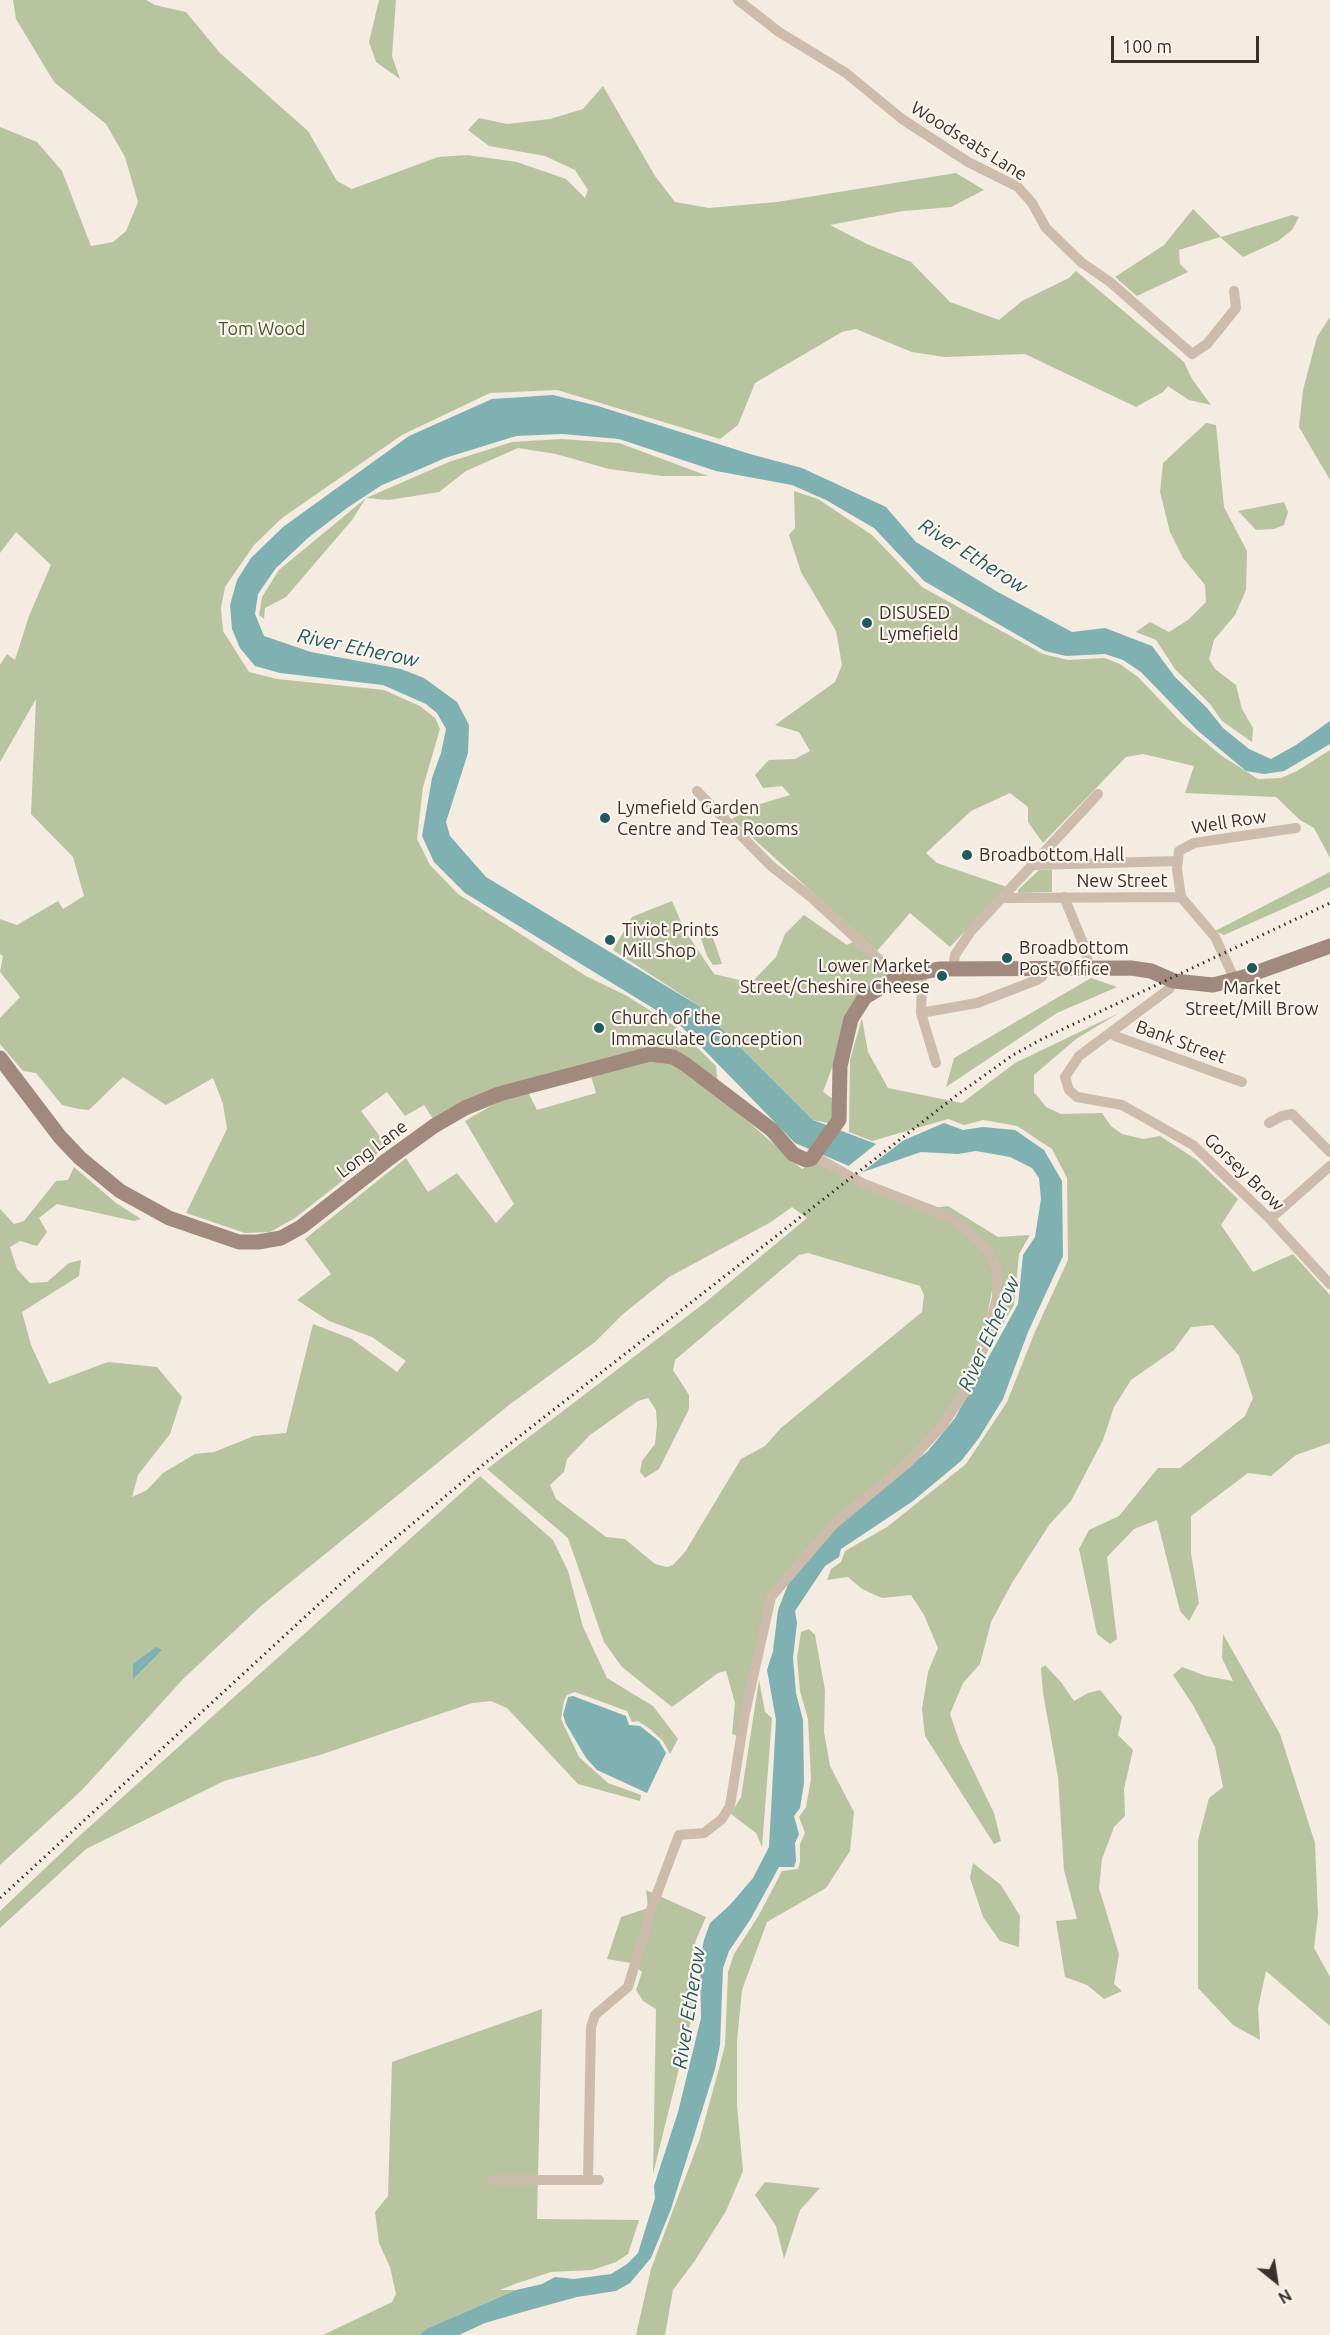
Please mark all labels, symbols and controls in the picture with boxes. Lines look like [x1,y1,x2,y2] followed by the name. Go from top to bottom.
[1114,24,1262,62] scale bar
[1122,36,1172,56] text: 100 m
[907,97,1031,185] street label: Woodseats Lane
[218,318,306,340] park label: Tom Wood
[914,513,1032,599] water label: River Etherow
[879,602,958,644] place label: DISUSED Lymefield
[860,616,874,630] marker: DISUSED Lymefield
[295,623,421,673] water label: River Etherow
[617,797,798,840] place label: Lymefield Garden Centre and Tea Rooms
[1190,805,1268,839] street label: Well Row
[598,811,612,825] marker: Lymefield Garden Centre and Tea Rooms
[979,844,1124,866] place label: Broadbottom Hall
[960,848,974,862] marker: Broadbottom Hall
[1076,870,1168,892] street label: New Street
[622,919,719,962] place label: Tiviot Prints Mill Shop
[603,933,617,947] marker: Tiviot Prints Mill Shop
[1019,937,1129,980] place label: Broadbottom Post Office
[1000,951,1014,965] marker: Broadbottom Post Office
[740,955,930,998] place label: Lower Market Street/Cheshire Cheese
[1245,961,1259,975] marker: Market Street/Mill Brow
[935,969,949,983] marker: Lower Market Street/Cheshire Cheese
[1185,977,1319,1020] place label: Market Street/Mill Brow
[611,1007,803,1050] place label: Church of the Immaculate Conception
[1133,1016,1229,1068] street label: Bank Street
[592,1021,606,1035] marker: Church of the Immaculate Conception
[332,1115,412,1183] street label: Long Lane
[1200,1129,1288,1215] street label: Gorsey Brow
[953,1273,1025,1395] water label: River Etherow
[668,1945,710,2071] water label: River Etherow
[1246,2251,1306,2311] north arrow
[1275,2286,1295,2307] text: N

